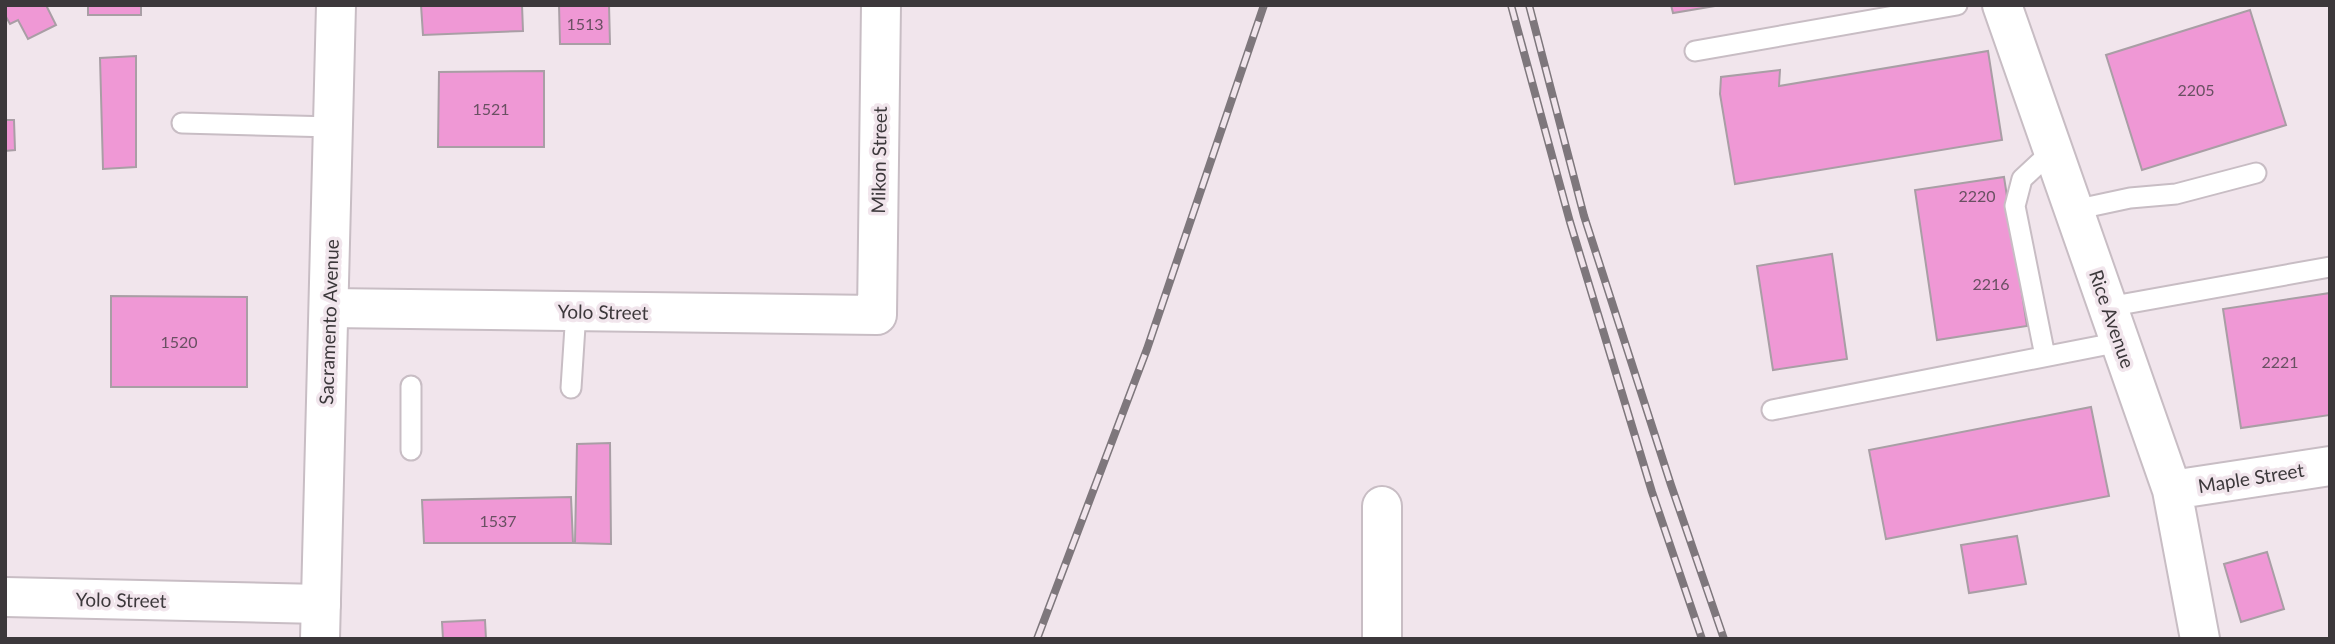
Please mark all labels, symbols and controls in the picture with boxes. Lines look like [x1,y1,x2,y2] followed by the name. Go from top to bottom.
[566,14,604,33] house number: 1513
[2177,80,2215,99] house number: 2205
[472,99,510,118] house number: 1521
[866,106,891,214] street label: Mikon Street
[1958,186,1996,205] house number: 2220
[314,239,343,405] street label: Sacramento Avenue
[2085,267,2140,371] street label: Rice Avenue
[1972,274,2010,293] house number: 2216
[557,299,649,324] street label: Yolo Street
[160,332,198,351] house number: 1520
[2261,352,2299,371] house number: 2221
[2196,458,2306,497] street label: Maple Street
[479,511,517,530] house number: 1537
[75,587,167,612] street label: Yolo Street

